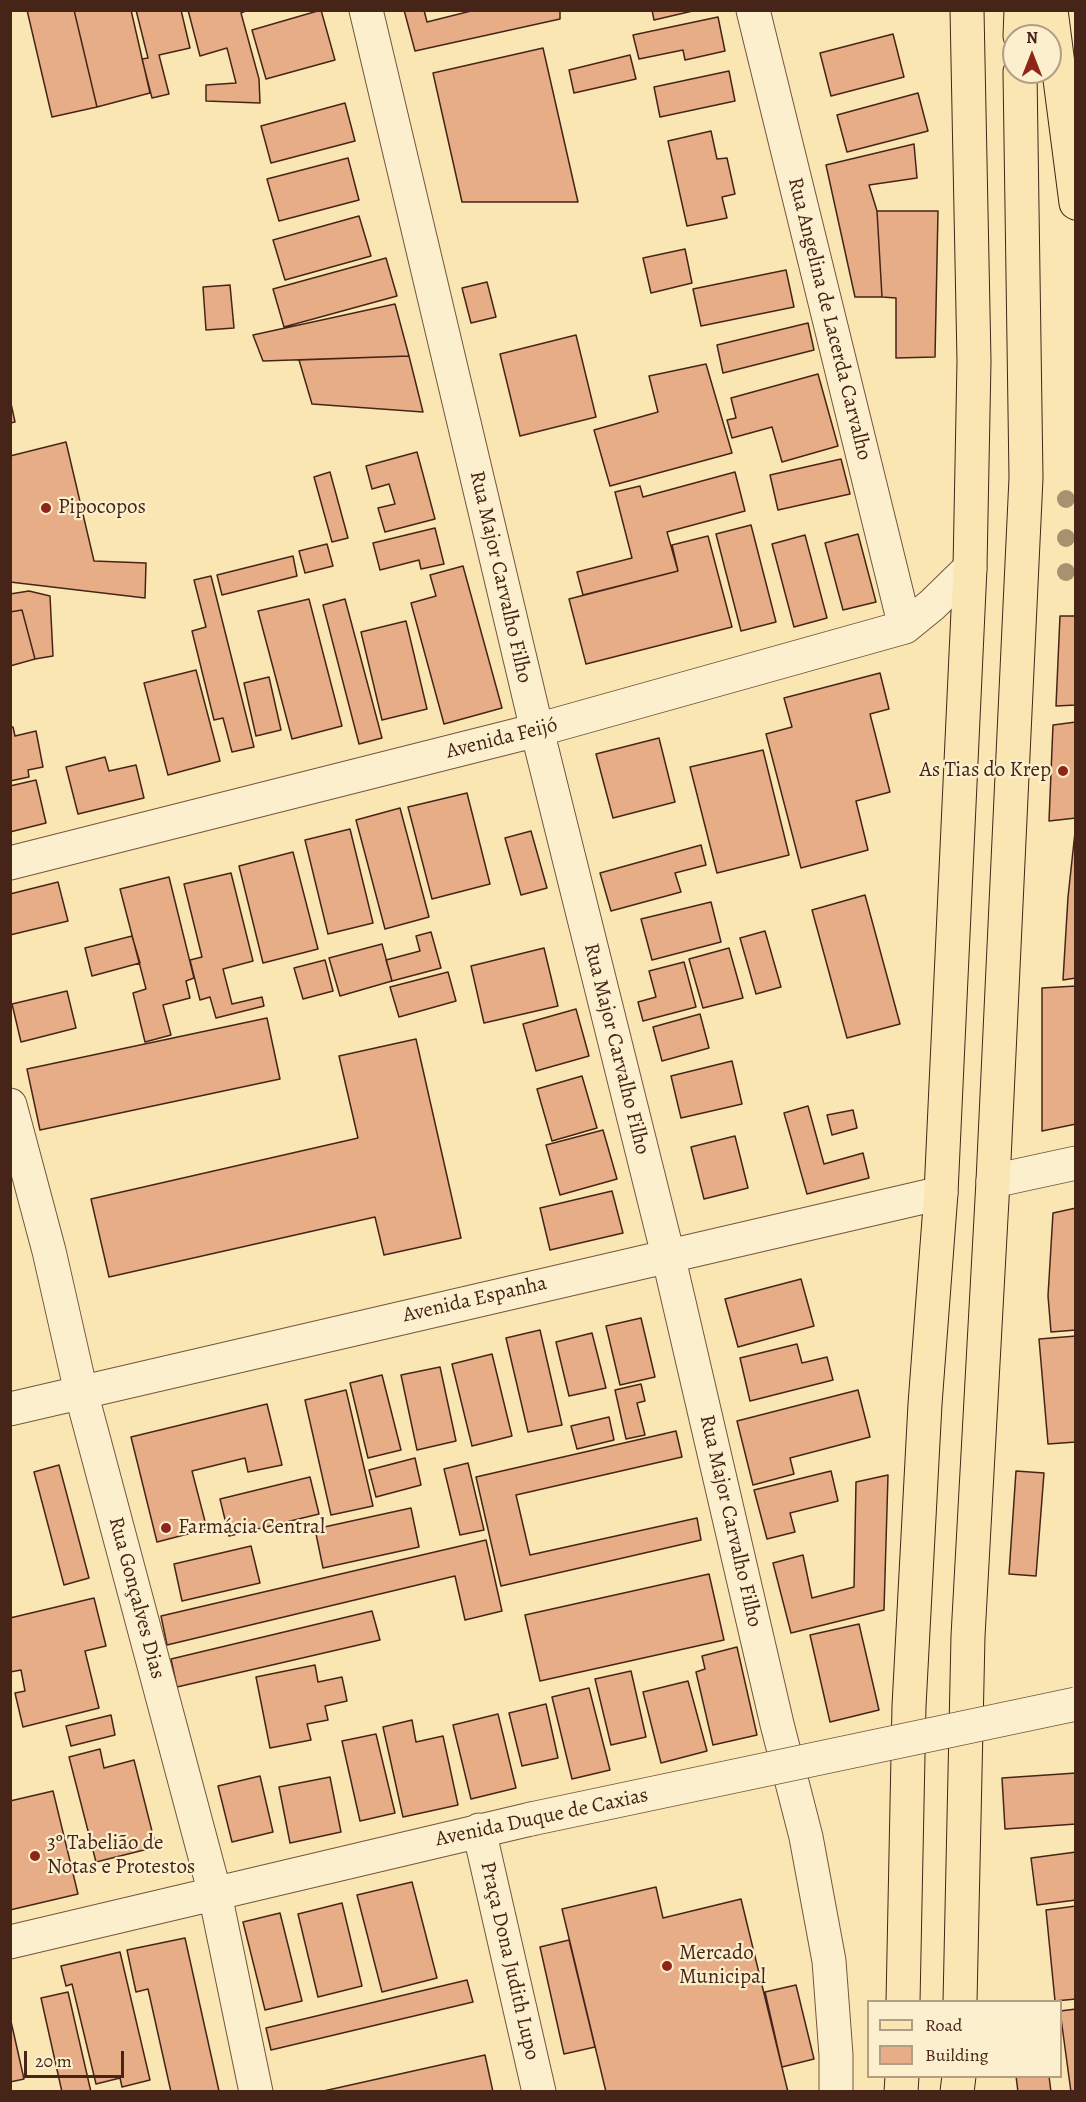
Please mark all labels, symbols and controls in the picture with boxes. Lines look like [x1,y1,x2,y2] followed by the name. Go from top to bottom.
[1002,24,1062,84] north arrow
[1026,27,1038,49] text: N
[782,175,876,463] street label: Rua Angelina de Lacerda Carvalho
[463,469,537,685] street label: Rua Major Carvalho Filho
[58,495,146,521] place label: Pipocopos
[39,501,53,515] marker: Pipocopos
[444,713,560,765] street label: Avenida Feijó
[920,758,1051,784] place label: As Tias do Krep
[1056,764,1070,778] marker: As Tias do Krep
[578,941,654,1157] street label: Rua Major Carvalho Filho
[400,1271,550,1329] street label: Avenida Espanha
[693,1413,767,1629] street label: Rua Major Carvalho Filho
[102,1514,170,1682] street label: Rua Gonçalves Dias
[178,1515,325,1541] place label: Farmácia Central
[159,1521,173,1535] marker: Farmácia Central
[433,1783,651,1853] street label: Avenida Duque de Caxias
[47,1831,195,1881] place label: 3º Tabelião de Notas e Protestos
[28,1849,42,1863] marker: 3º Tabelião de Notas e Protestos
[474,1859,544,2063] street label: Praça Dona Judith Lupo
[679,1941,766,1991] place label: Mercado Municipal
[660,1959,674,1973] marker: Mercado Municipal
[867,2000,1062,2078] legend
[925,2013,962,2037] text: Road
[27,2039,128,2077] scale bar
[925,2043,989,2067] text: Building
[35,2049,72,2073] text: 20 m

